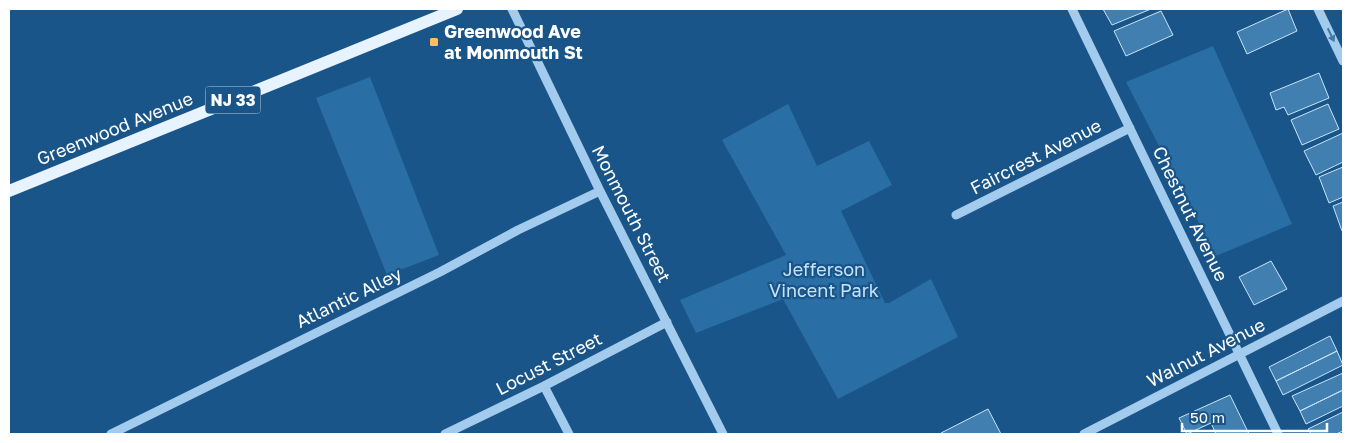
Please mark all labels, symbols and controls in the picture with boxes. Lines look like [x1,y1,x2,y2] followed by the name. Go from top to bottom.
[444,20,583,63] place label: Greenwood Ave at Monmouth St
[1327,28,1335,42] one-way arrow
[428,36,440,48] marker: Greenwood Ave at Monmouth St
[206,86,260,114] road number: NJ 33
[33,87,196,169] street label: Greenwood Avenue
[966,114,1105,199] street label: Faircrest Avenue
[588,141,676,286] street label: Monmouth Street
[1149,142,1233,285] street label: Chestnut Avenue
[769,258,879,301] park label: Jefferson Vincent Park
[292,262,405,332] street label: Atlantic Alley
[1143,313,1268,391] street label: Walnut Avenue
[492,327,605,399] street label: Locust Street
[1182,400,1327,432] scale bar
[1190,408,1225,426] text: 50 m

